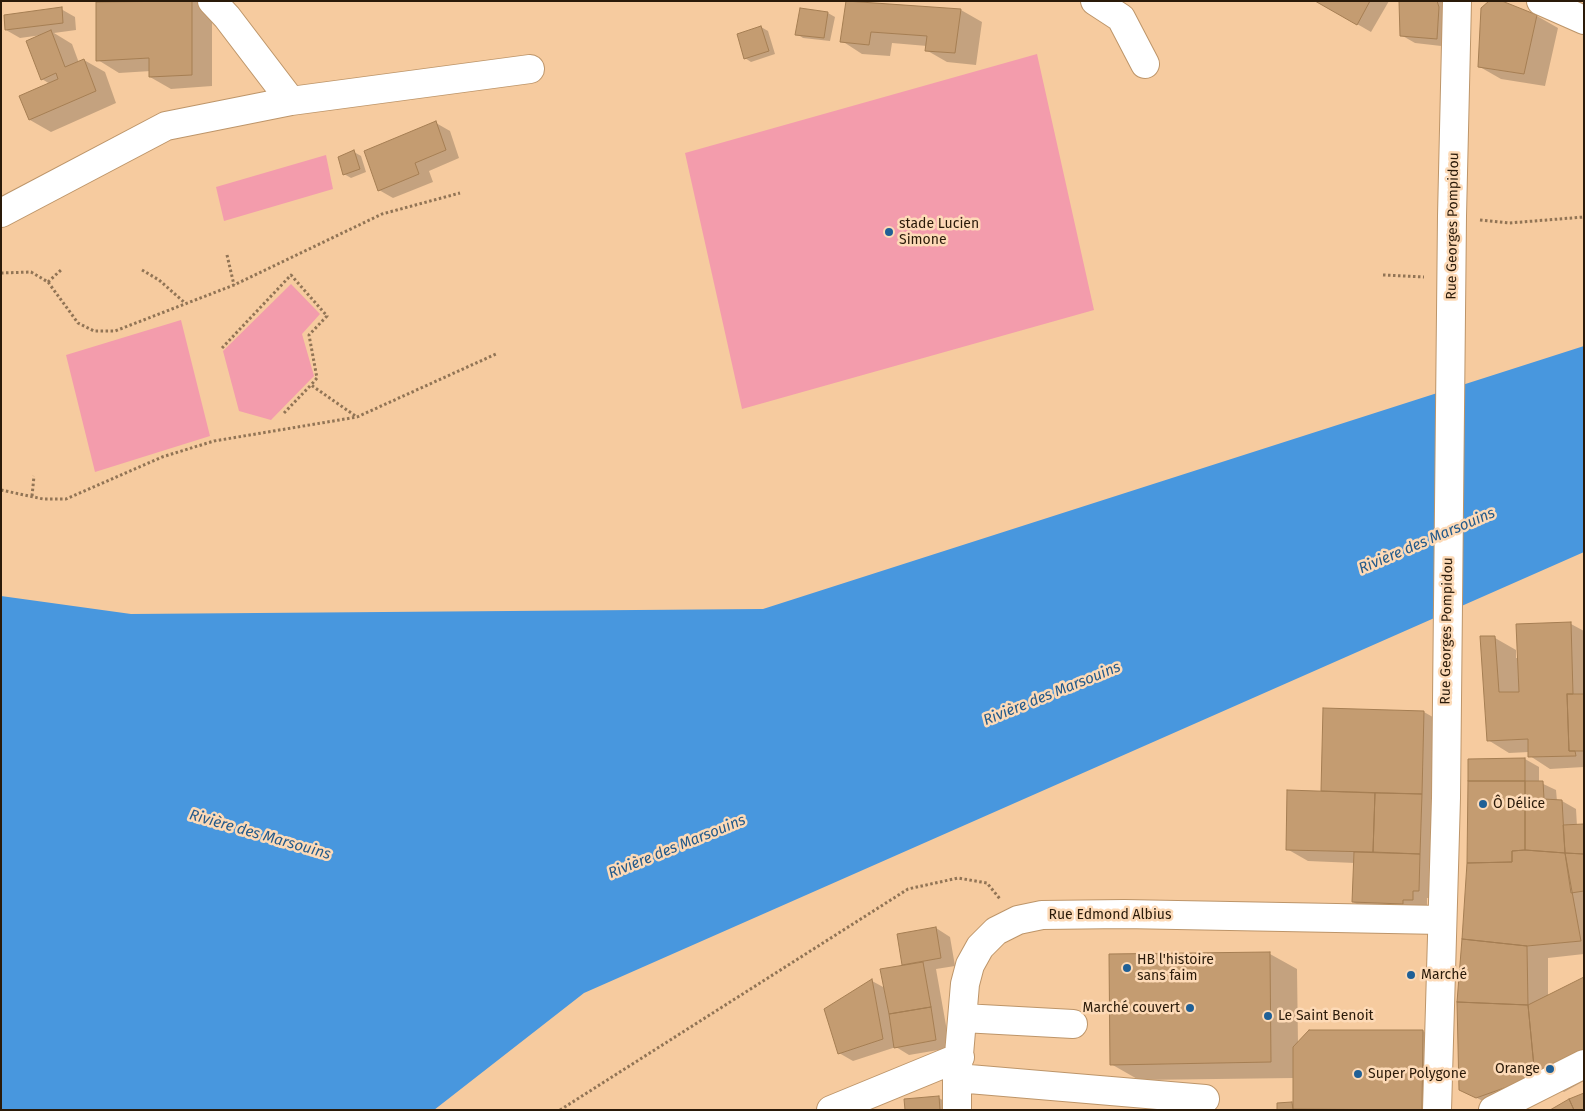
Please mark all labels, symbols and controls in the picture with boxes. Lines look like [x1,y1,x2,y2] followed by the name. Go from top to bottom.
[1443,152,1463,300] street label: Rue Georges Pompidou
[899,216,979,248] place label: stade Lucien Simone
[883,226,895,238] marker: stade Lucien Simone
[1356,504,1498,578] water label: Rivière des Marsouins
[1437,557,1457,705] street label: Rue Georges Pompidou
[981,658,1123,730] water label: Rivière des Marsouins
[1493,796,1545,812] place label: Ô Délice
[1477,798,1489,810] marker: Ô Délice
[187,806,333,864] water label: Rivière des Marsouins
[606,811,748,883] water label: Rivière des Marsouins
[1048,907,1172,923] street label: Rue Edmond Albius
[1137,952,1214,984] place label: HB l'histoire sans faim
[1121,962,1133,974] marker: HB l'histoire sans faim
[1421,967,1467,983] place label: Marché
[1405,969,1417,981] marker: Marché
[1083,1000,1180,1016] place label: Marché couvert
[1184,1002,1196,1014] marker: Marché couvert
[1278,1008,1374,1024] place label: Le Saint Benoit
[1262,1010,1274,1022] marker: Le Saint Benoit
[1495,1061,1540,1077] place label: Orange
[1544,1063,1556,1075] marker: Orange
[1368,1066,1467,1082] place label: Super Polygone
[1352,1068,1364,1080] marker: Super Polygone

